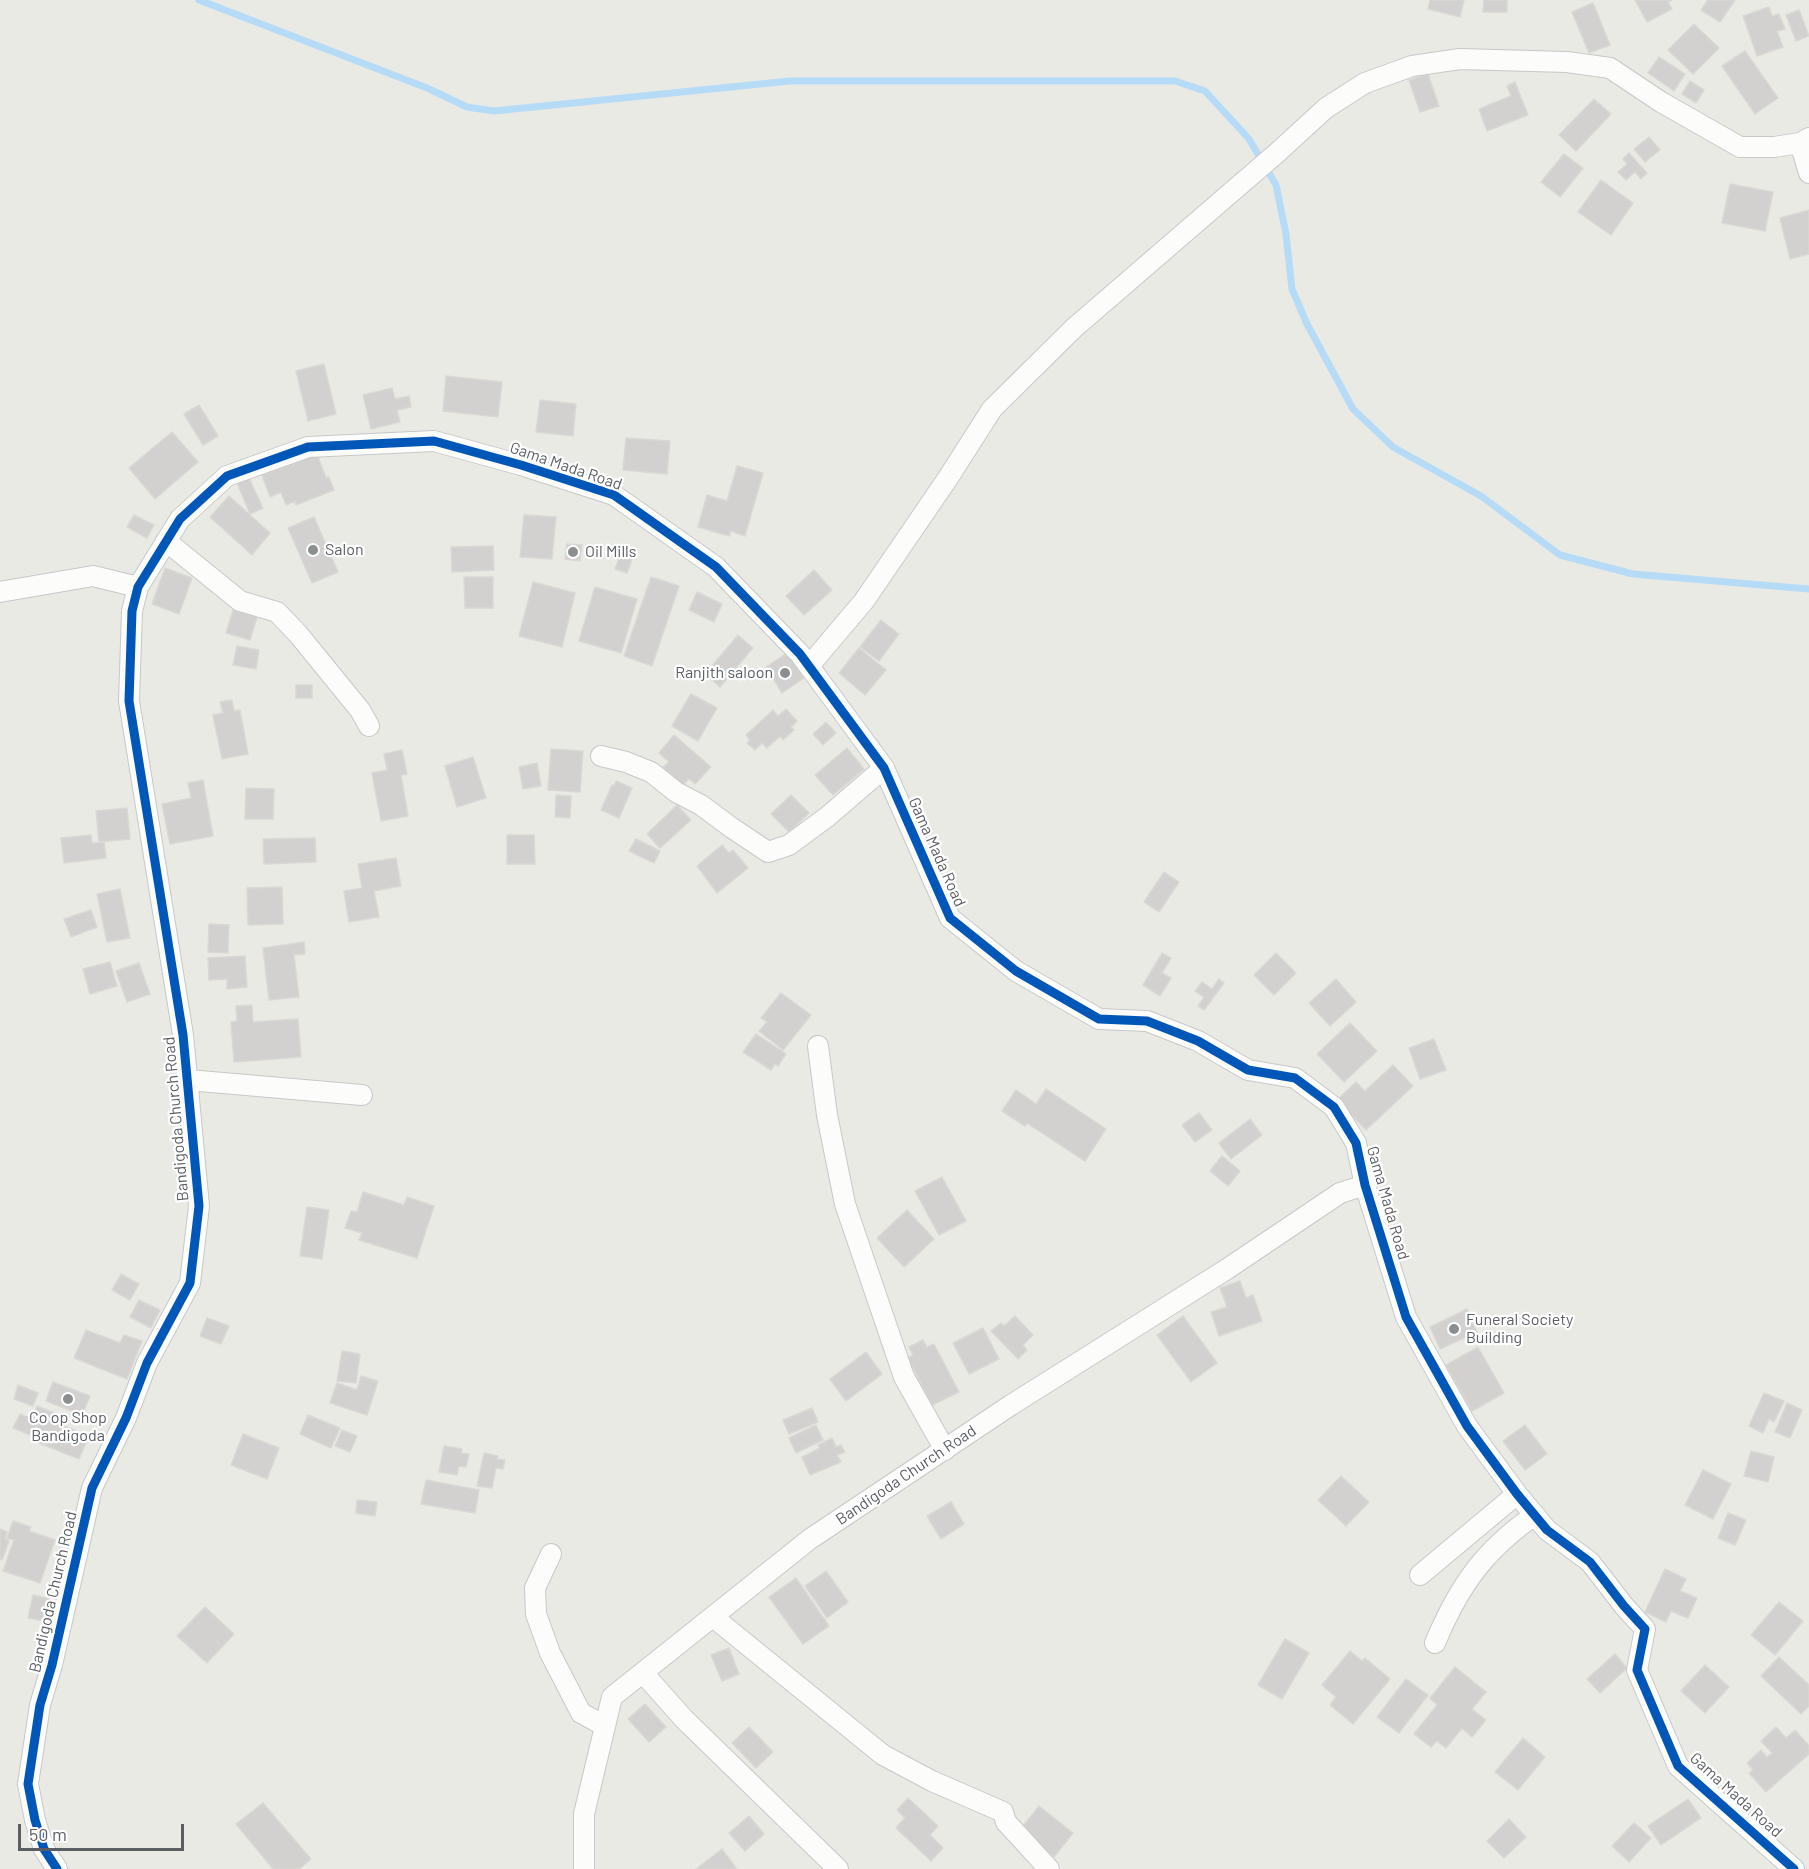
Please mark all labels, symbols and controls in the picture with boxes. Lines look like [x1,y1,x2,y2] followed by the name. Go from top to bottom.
[507,438,625,494] street label: Gama Mada Road
[325,540,364,560] place label: Salon
[585,542,636,562] place label: Oil Mills
[306,543,320,557] marker: Salon
[566,545,580,559] marker: Oil Mills
[675,663,773,683] place label: Ranjith saloon
[778,666,792,680] marker: Ranjith saloon
[904,794,970,910] street label: Gama Mada Road
[159,1036,193,1202] street label: Bandigoda Church Road
[1363,1144,1413,1262] street label: Gama Mada Road
[1466,1310,1573,1348] place label: Funeral Society Building
[1447,1322,1461,1336] marker: Funeral Society Building
[61,1392,75,1406] marker: Co op Shop Bandigoda
[29,1408,107,1446] place label: Co op Shop Bandigoda
[832,1421,980,1529] street label: Bandigoda Church Road
[25,1509,81,1675] street label: Bandigoda Church Road
[1686,1749,1786,1841] street label: Gama Mada Road
[21,1812,188,1850] scale bar
[29,1823,67,1845] text: 50 m

